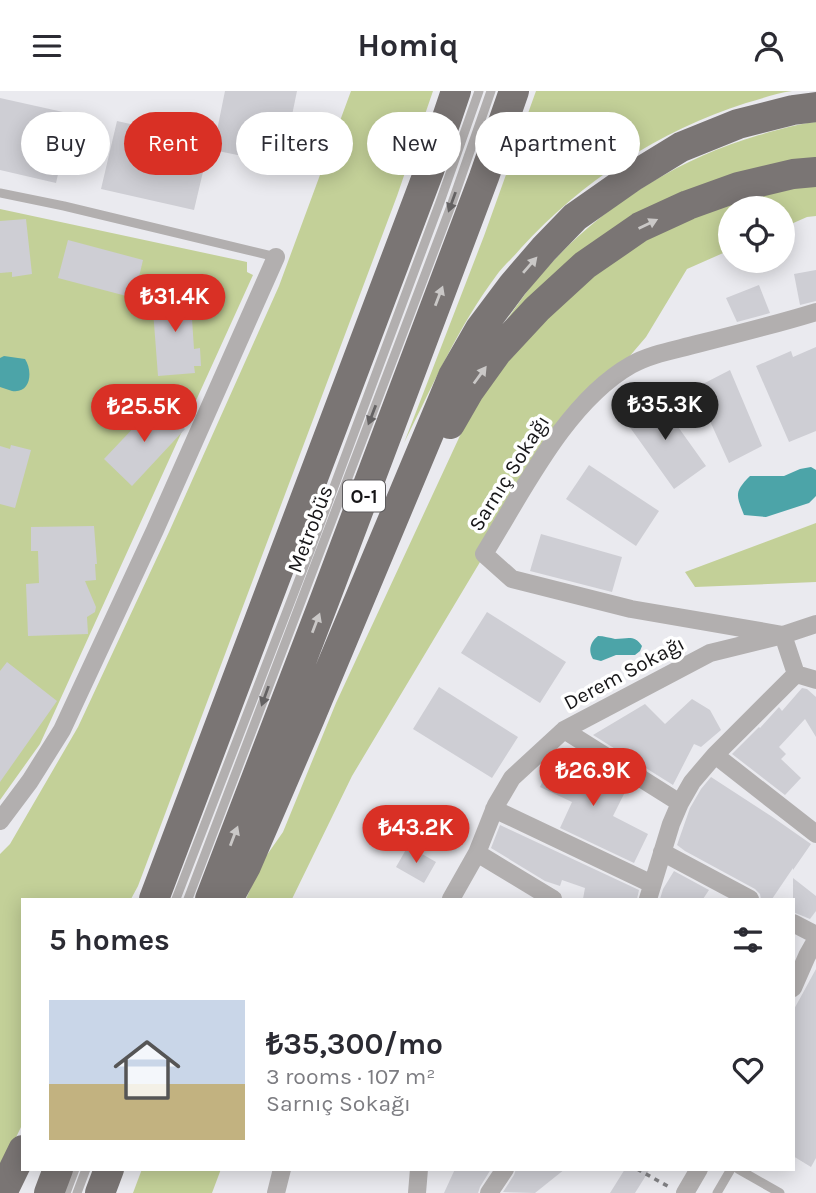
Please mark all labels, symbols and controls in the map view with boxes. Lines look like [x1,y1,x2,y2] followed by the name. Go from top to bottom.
[28,27,66,65] icon: menu
[357,27,459,64] text: Homiq
[750,27,788,65] icon: person
[21,112,110,175] chip: Buy
[124,112,222,175] chip: Rent
[236,112,353,175] chip: Filters
[367,112,461,175] chip: New
[475,112,640,175] chip: Apartment
[446,191,457,212] one-way arrow
[718,196,795,273] map controls
[718,196,795,273] button: locate
[638,219,658,230] one-way arrow
[522,257,537,274] one-way arrow
[118,275,232,334] pin: ₺31.4K
[140,283,210,310] text: ₺31.4K
[433,285,444,306] one-way arrow
[473,366,487,384] one-way arrow
[608,383,722,442] pin: ₺35.3K
[87,385,201,444] pin: ₺25.5K
[627,391,703,418] text: ₺35.3K
[107,393,181,420] text: ₺25.5K
[367,404,378,425] one-way arrow
[464,411,554,535] street label: Sarnıç Sokağı
[343,481,385,511] road number: O-1
[282,482,338,576] street label: Metrobüs
[310,613,321,634] one-way arrow
[559,631,689,715] street label: Derem Sokağı
[259,685,270,706] one-way arrow
[536,749,650,808] pin: ₺26.9K
[555,757,631,784] text: ₺26.9K
[359,805,473,865] pin: ₺43.2K
[378,814,454,841] text: ₺43.2K
[229,825,240,846] one-way arrow
[729,921,767,959] icon: filters
[49,922,170,958] text: 5 homes
[266,1026,443,1062] text: ₺35,300/mo
[105,1028,189,1112] icon: home
[729,1051,767,1089] icon: heart
[266,1063,435,1090] text: 3 rooms · 107 m²
[266,1090,411,1117] text: Sarnıç Sokağı

